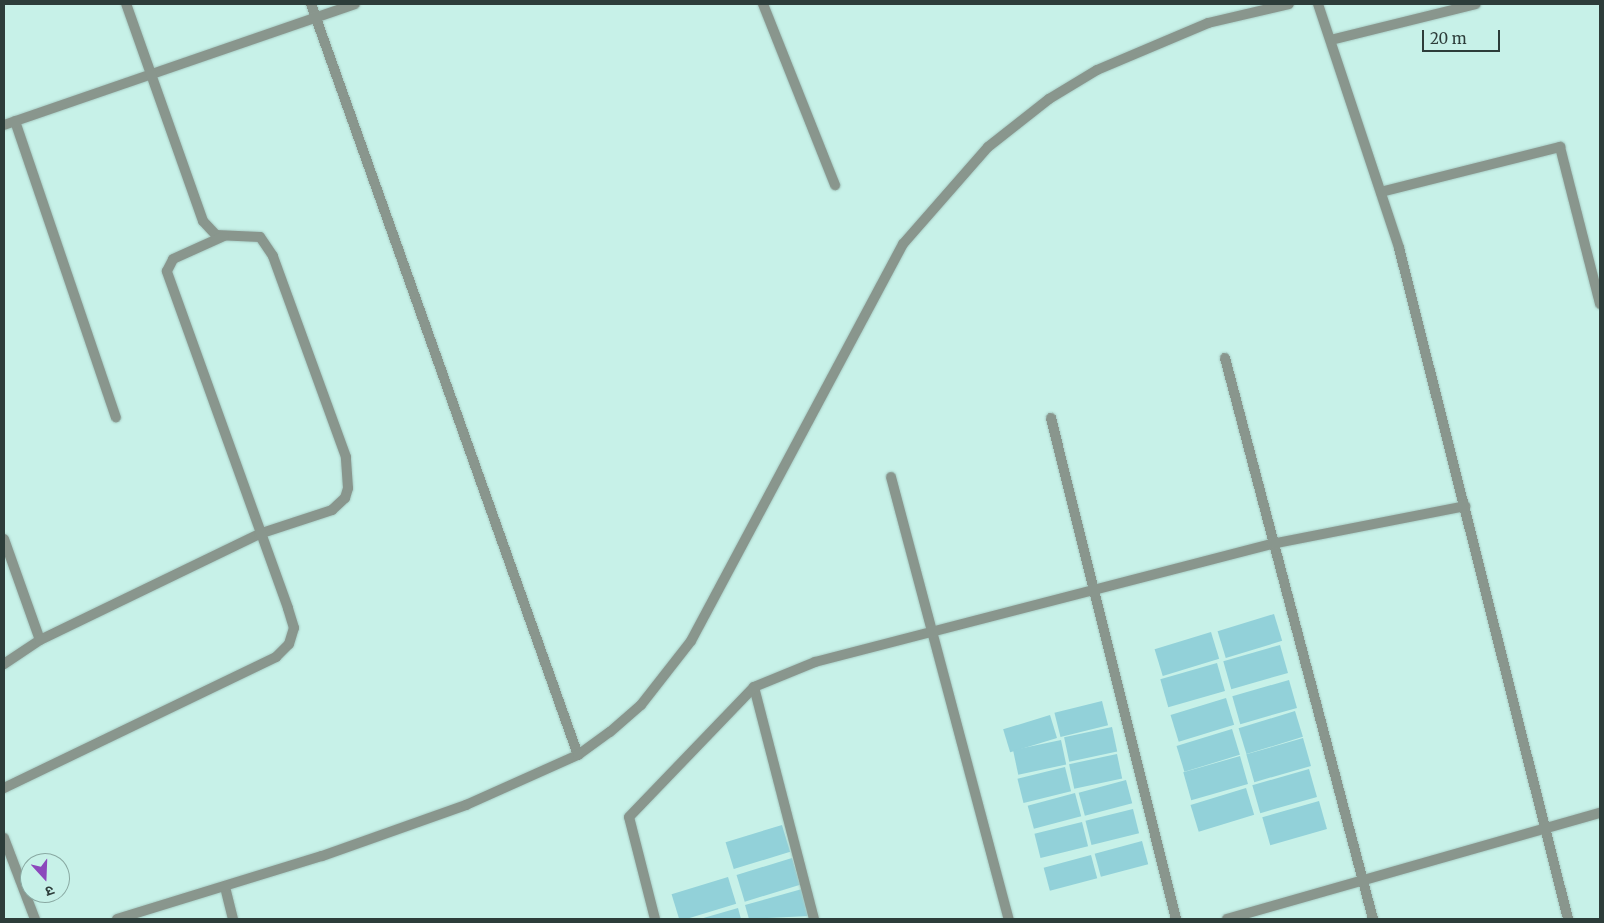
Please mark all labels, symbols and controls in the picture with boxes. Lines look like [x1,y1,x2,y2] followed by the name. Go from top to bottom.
[1424,20,1502,52] scale bar
[1430,29,1467,48] text: 20 m
[20,853,70,903] north arrow
[43,881,57,901] text: उ

